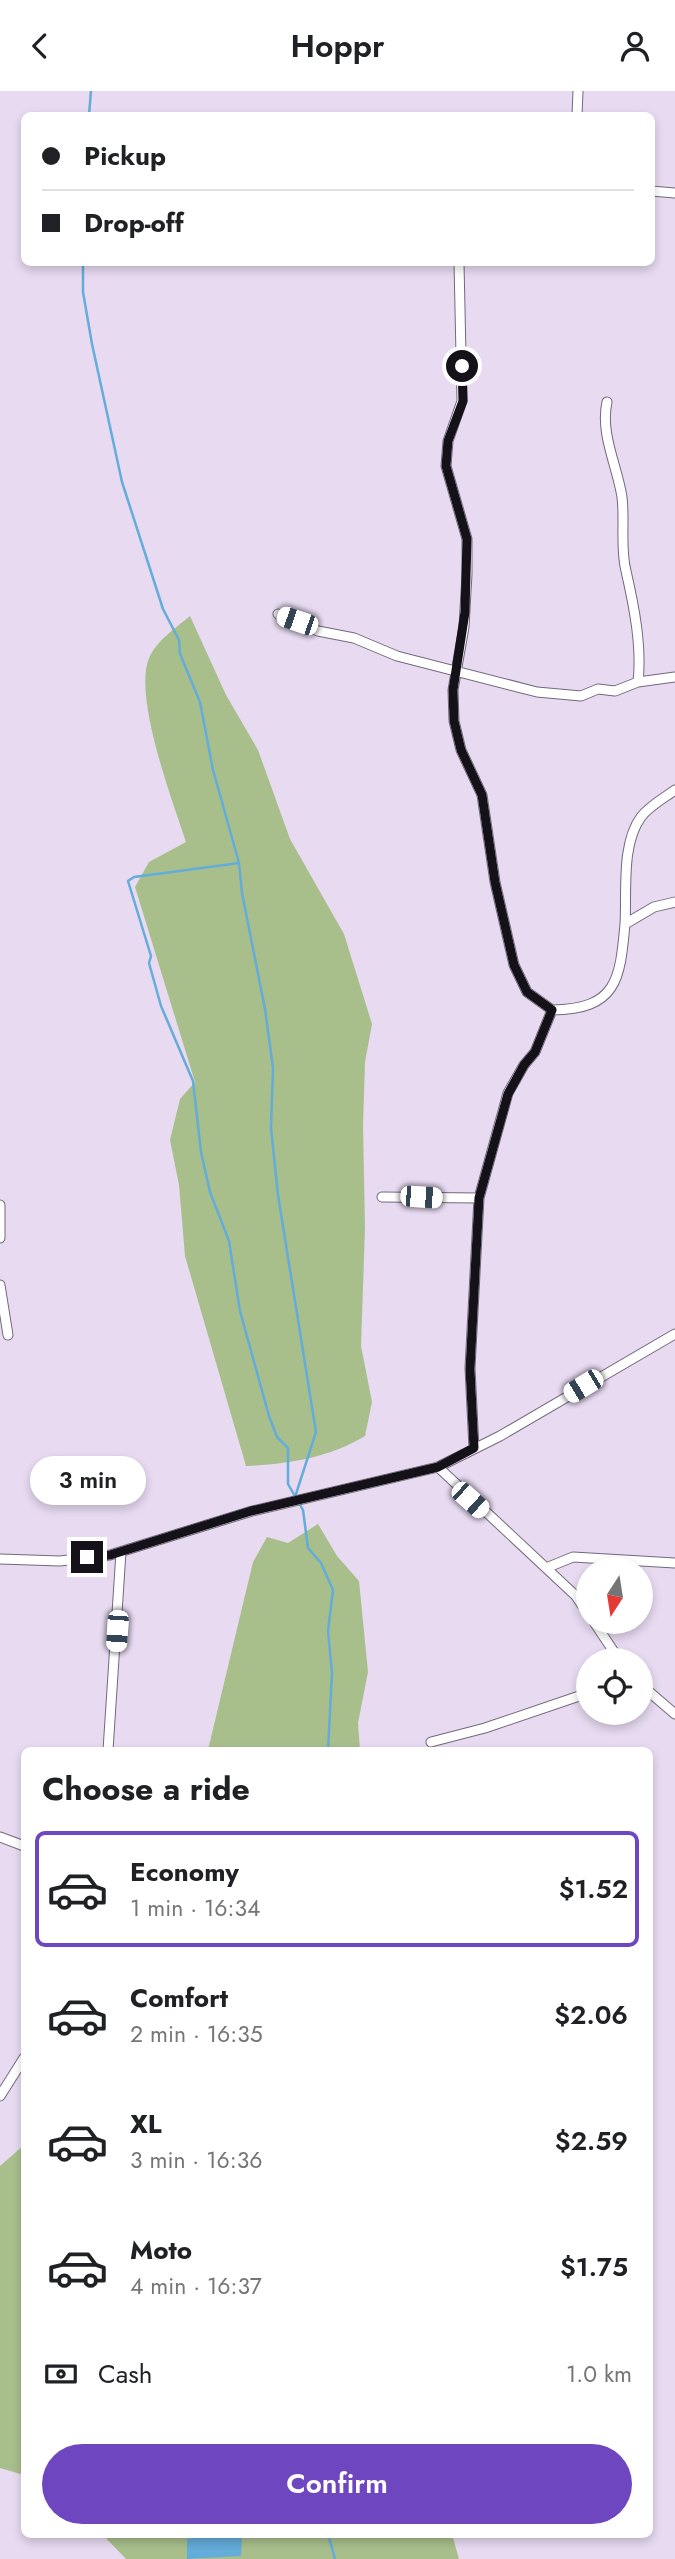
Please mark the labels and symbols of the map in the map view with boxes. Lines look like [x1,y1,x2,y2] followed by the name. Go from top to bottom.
[446,350,478,382] route start
[274,604,321,638] car
[400,1185,443,1209] car
[560,1366,607,1406] car
[29,1455,145,1505] callout: 3 min
[448,1478,493,1522] car
[71,1541,103,1573] route end
[576,1557,653,1635] north arrow
[106,1609,129,1653] car

